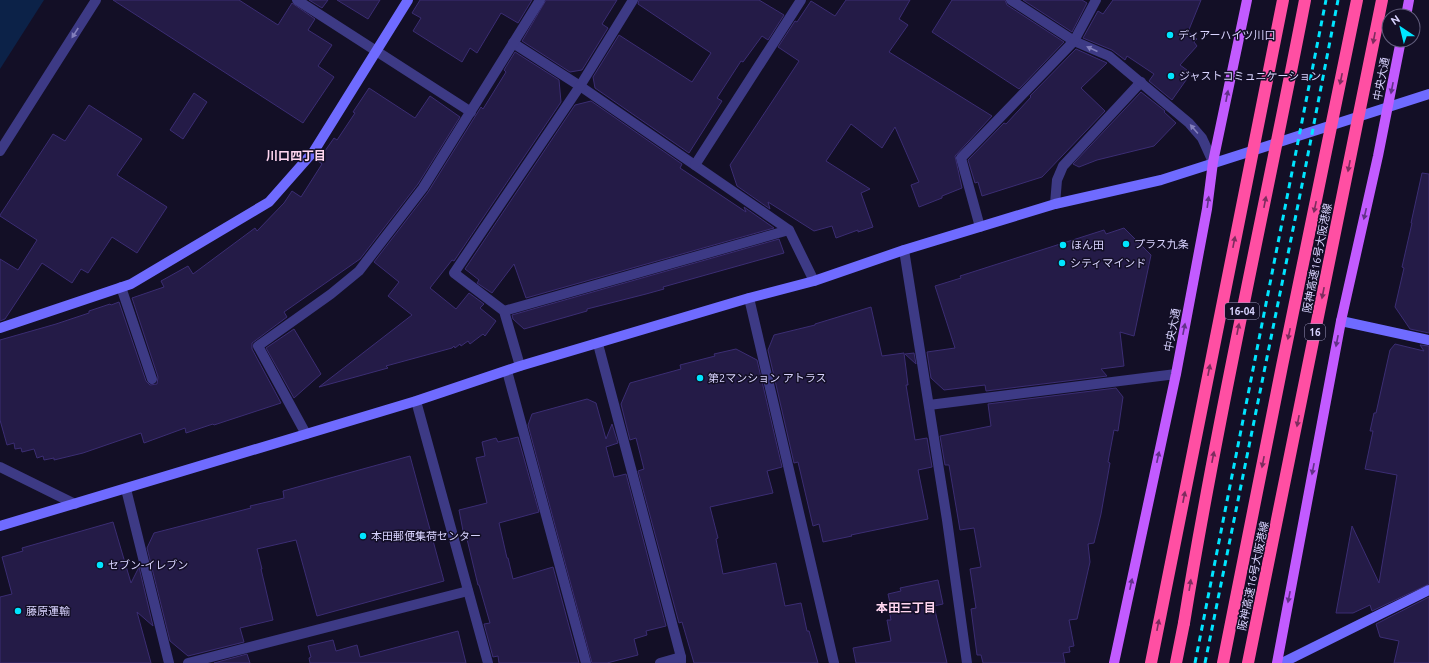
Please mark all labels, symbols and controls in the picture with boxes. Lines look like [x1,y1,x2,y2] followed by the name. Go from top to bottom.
[1381,8,1421,48] north arrow
[1388,13,1402,27] text: N
[71,28,79,38] one-way arrow
[1178,29,1275,41] place label: ディアーハイツ川口
[1165,30,1175,40] marker: ディアーハイツ川口
[1371,32,1377,44] one-way arrow
[1086,45,1098,51] one-way arrow
[1371,56,1391,102] street label: 中央大通
[1179,70,1321,82] place label: ジャストコミュニケーション
[1166,71,1176,81] marker: ジャストコミュニケーション
[1337,73,1343,85] one-way arrow
[1388,81,1394,94] one-way arrow
[1224,90,1230,102] one-way arrow
[1189,123,1198,134] one-way arrow
[266,149,326,162] district label: 川口四丁目
[1345,160,1351,172] one-way arrow
[1205,195,1211,208] one-way arrow
[1262,196,1268,208] one-way arrow
[1311,201,1317,213] one-way arrow
[1300,202,1334,314] street label: 阪神高速16号大阪港線
[1361,208,1367,220] one-way arrow
[1232,236,1238,248] one-way arrow
[1134,238,1189,250] place label: プラス九条
[1071,239,1104,251] place label: ほん田
[1121,239,1131,249] marker: プラス九条
[1058,240,1068,250] marker: ほん田
[1070,257,1146,269] place label: シティマインド
[1057,258,1067,268] marker: シティマインド
[1320,287,1326,299] one-way arrow
[1225,303,1259,319] road number: 16-04
[1162,307,1182,353] street label: 中央大通
[1181,323,1187,335] one-way arrow
[1235,323,1241,335] one-way arrow
[1305,324,1325,340] road number: 16
[1285,328,1291,340] one-way arrow
[1334,335,1340,347] one-way arrow
[1206,364,1212,376] one-way arrow
[708,372,827,384] place label: 第2マンション アトラス
[695,373,705,383] marker: 第2マンション アトラス
[1294,414,1300,427] one-way arrow
[1155,451,1161,463] one-way arrow
[1211,451,1217,463] one-way arrow
[1260,455,1266,468] one-way arrow
[1310,463,1316,475] one-way arrow
[1181,491,1187,503] one-way arrow
[1236,520,1270,632] street label: 阪神高速16号大阪港線
[371,530,481,542] place label: 本田郵便集荷センター
[358,531,368,541] marker: 本田郵便集荷センター
[108,559,188,571] place label: セブン-イレブン
[95,560,105,570] marker: セブン-イレブン
[1128,578,1134,590] one-way arrow
[1187,578,1193,591] one-way arrow
[1286,591,1292,603] one-way arrow
[876,601,936,614] district label: 本田三丁目
[26,605,70,617] place label: 藤原運輸
[13,606,23,616] marker: 藤原運輸
[1156,619,1162,631] one-way arrow

